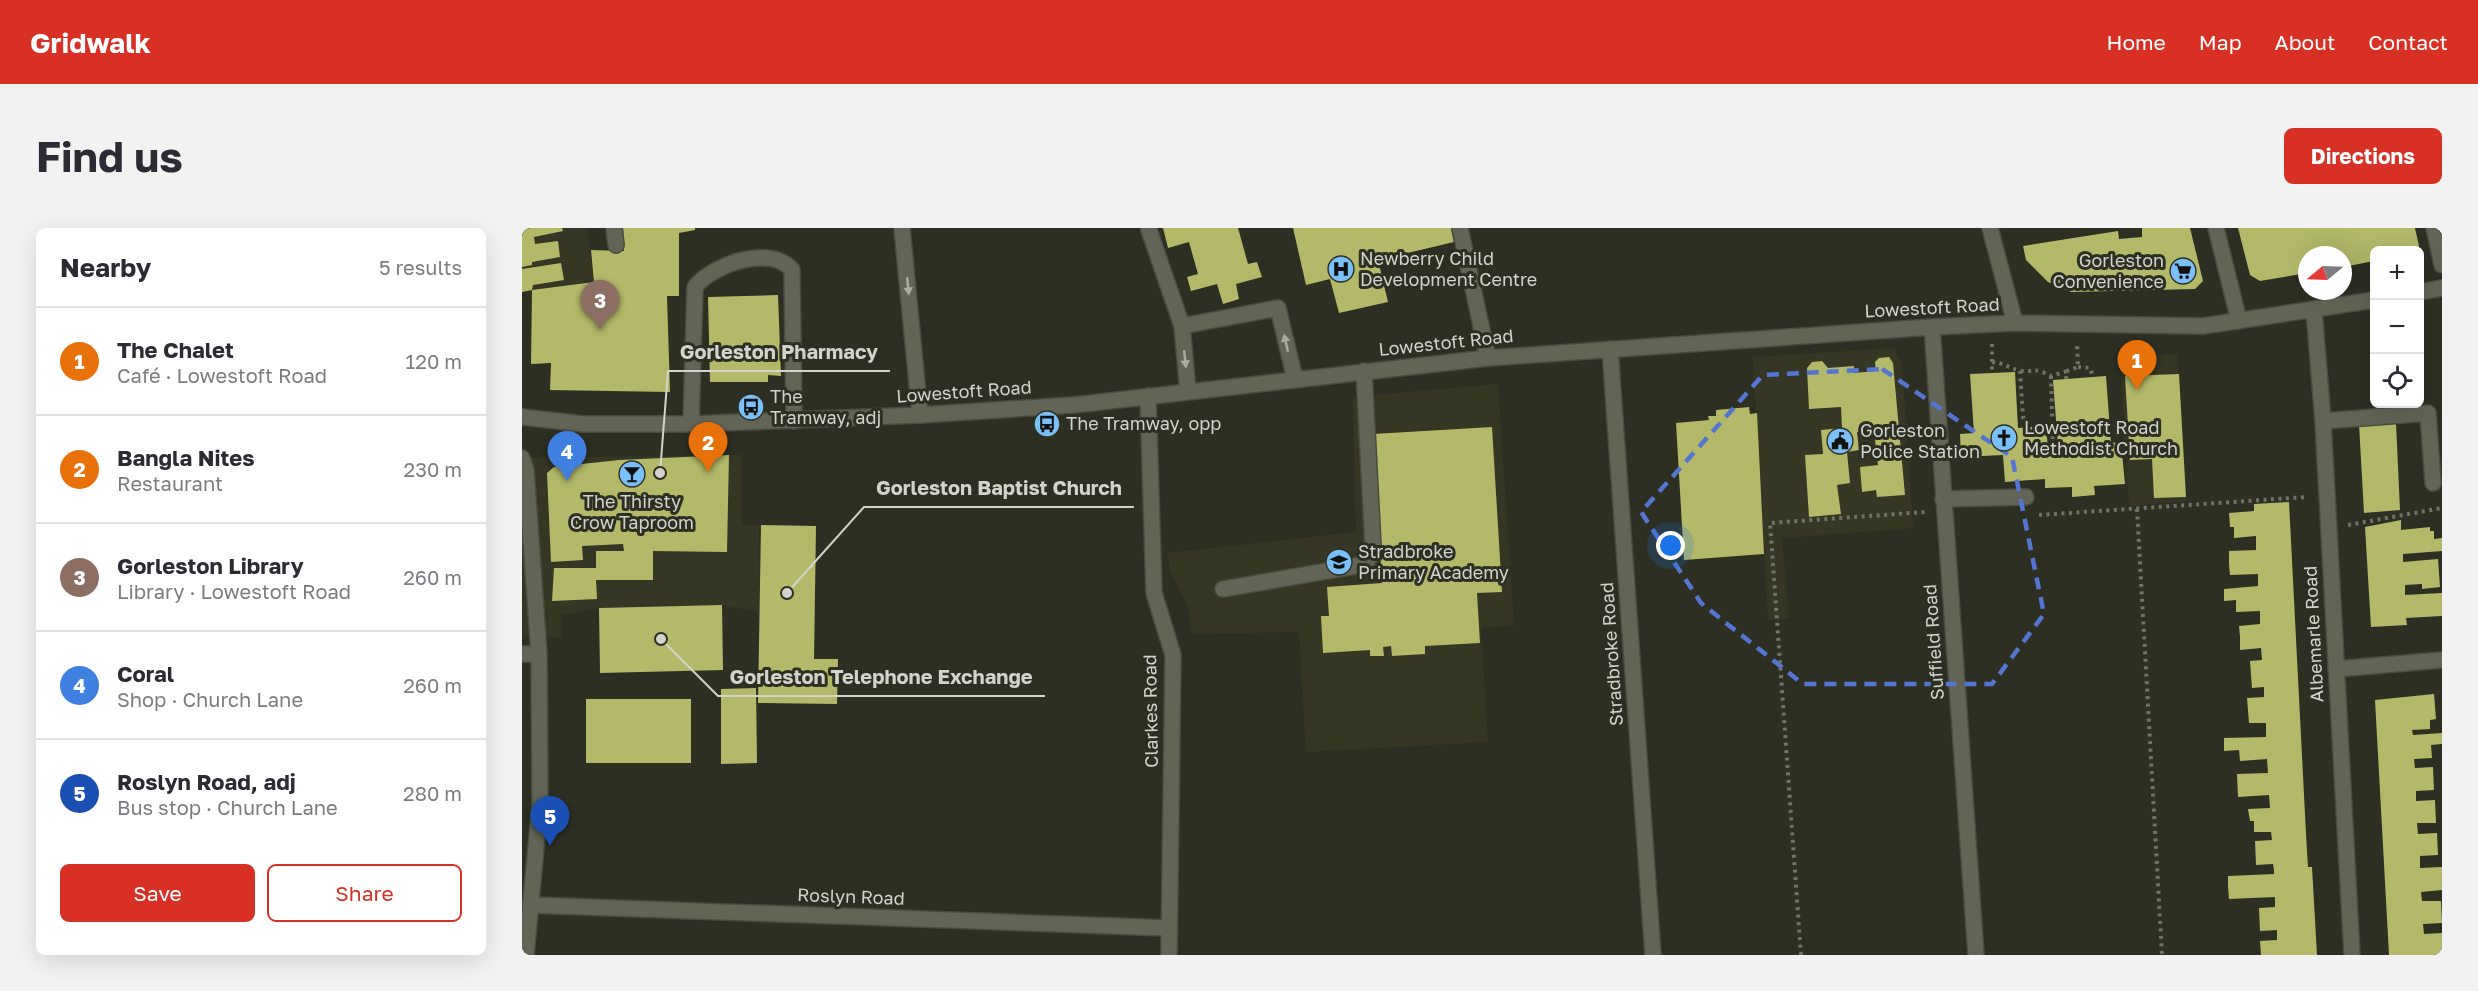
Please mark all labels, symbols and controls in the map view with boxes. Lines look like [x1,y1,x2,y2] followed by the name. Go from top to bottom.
[30,26,151,59] text: Gridwalk
[2106,29,2166,55] text: Home
[2199,29,2242,55] text: Map
[2275,29,2335,55] text: About
[2368,29,2448,55] text: Contact
[2284,128,2442,184] button: Directions
[36,131,183,181] text: Find us
[2298,246,2352,300] north arrow
[2370,246,2424,408] map controls
[2370,246,2424,300] button: +
[1360,247,1537,290] place label: Newberry Child Development Centre
[2052,249,2164,292] place label: Gorleston Convenience
[60,252,151,283] text: Nearby
[1326,254,1356,284] hospital icon: Newberry Child Development Centre
[379,255,462,279] text: 5 results
[2168,256,2198,286] supermarket icon: Gorleston Convenience
[903,277,912,296] one-way arrow
[580,280,620,330] pin: 3
[1864,292,2000,322] street label: Lowestoft Road
[2370,300,2424,354] button: −
[1377,324,1514,360] street label: Lowestoft Road
[668,333,890,371] callout: Gorleston Pharmacy
[1281,334,1291,353] one-way arrow
[117,336,234,363] text: The Chalet
[680,339,878,363] text: Gorleston Pharmacy
[2118,340,2156,390] pin: 1
[74,349,85,373] text: 1
[406,349,462,373] text: 120 m
[1180,349,1190,368] one-way arrow
[2370,354,2424,408] button: locate
[117,363,327,387] text: Café · Lowestoft Road
[896,375,1032,407] street label: Lowestoft Road
[770,385,881,428] place label: The Tramway, adj
[736,392,766,422] bus stop icon: The Tramway, adj
[1032,409,1062,439] bus stop icon: The Tramway, opp
[1066,412,1221,434] place label: The Tramway, opp
[2024,416,2178,459] place label: Lowestoft Road Methodist Church
[1860,419,1980,462] place label: Gorleston Police Station
[688,422,728,472] pin: 2
[1989,423,2019,453] church icon: Lowestoft Road Methodist Church
[1825,426,1855,456] public building icon: Gorleston Police Station
[548,432,586,481] pin: 4
[117,444,255,471] text: Bangla Nites
[73,457,86,481] text: 2
[404,457,462,481] text: 230 m
[617,459,647,489] bar icon: The Thirsty Crow Taproom
[864,469,1134,507] callout: Gorleston Baptist Church
[117,471,223,495] text: Restaurant
[876,475,1122,499] text: Gorleston Baptist Church
[570,490,694,533] place label: The Thirsty Crow Taproom
[1656,531,1685,560] your location
[1358,540,1509,583] place label: Stradbroke Primary Academy
[1324,547,1354,577] school or university icon: Stradbroke Primary Academy
[117,552,304,579] text: Gorleston Library
[73,565,86,589] text: 3
[403,565,462,589] text: 260 m
[2298,565,2328,703] street label: Albemarle Road
[117,579,351,603] text: Library · Lowestoft Road
[1595,581,1627,727] street label: Stradbroke Road
[1918,583,1948,701] street label: Suffield Road
[1138,654,1162,768] street label: Clarkes Road
[718,658,1045,696] callout: Gorleston Telephone Exchange
[117,660,174,687] text: Coral
[729,664,1033,688] text: Gorleston Telephone Exchange
[73,673,86,697] text: 4
[403,673,462,697] text: 260 m
[117,687,303,711] text: Shop · Church Lane
[117,768,296,795] text: Roslyn Road, adj
[73,781,86,805] text: 5
[403,781,462,805] text: 280 m
[117,795,338,819] text: Bus stop · Church Lane
[531,796,570,846] pin: 5
[60,864,255,922] button: Save
[267,864,462,922] button: Share
[797,883,905,909] street label: Roslyn Road

